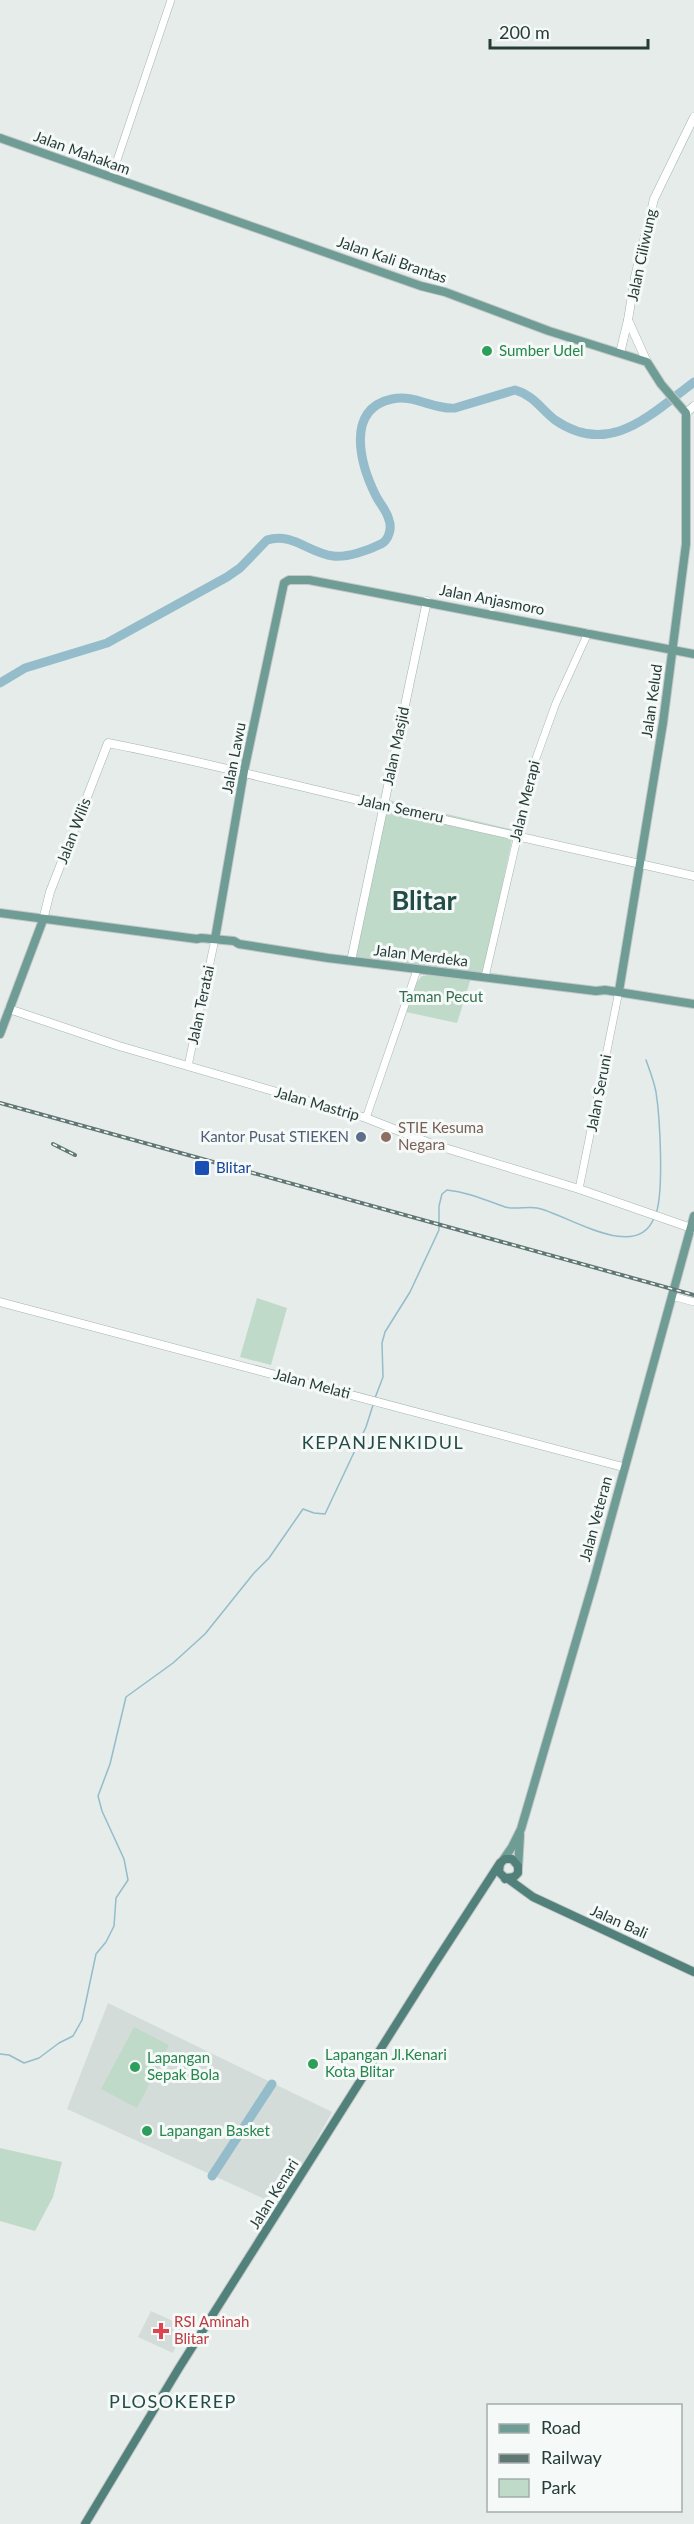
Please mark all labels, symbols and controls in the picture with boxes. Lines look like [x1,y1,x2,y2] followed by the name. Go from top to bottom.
[490,12,648,50] scale bar
[499,21,550,43] text: 200 m
[32,126,133,178] street label: Jalan Mahakam
[622,207,660,303] street label: Jalan Ciliwung
[335,232,450,286] street label: Jalan Kali Brantas
[499,341,584,359] place label: Sumber Udel
[480,344,494,358] marker: Sumber Udel
[438,580,546,618] street label: Jalan Anjasmoro
[637,663,665,739] street label: Jalan Kelud
[378,705,412,787] street label: Jalan Masjid
[217,721,249,795] street label: Jalan Lawu
[505,758,543,843] street label: Jalan Merapi
[357,790,446,826] street label: Jalan Semeru
[52,795,94,866] street label: Jalan Wilis
[392,883,456,916] district label: Blitar
[373,940,469,970] street label: Jalan Merdeka
[183,964,217,1046] street label: Jalan Teratai
[399,987,484,1005] park label: Taman Pecut
[582,1053,614,1133] street label: Jalan Seruni
[273,1082,362,1124] street label: Jalan Mastrip
[398,1118,484,1153] place label: STIE Kesuma Negara
[200,1127,349,1145] place label: Kantor Pusat STIEKEN
[354,1130,368,1144] marker: Kantor Pusat STIEKEN
[379,1130,393,1144] marker: STIE Kesuma Negara
[216,1158,252,1176] place label: Blitar
[193,1159,211,1177] marker: Blitar
[272,1364,352,1402] street label: Jalan Melati
[302,1431,464,1453] district label: KEPANJENKIDUL
[575,1474,615,1563] street label: Jalan Veteran
[588,1900,651,1942] street label: Jalan Bali
[325,2045,447,2080] place label: Lapangan Jl.Kenari Kota Blitar
[147,2048,219,2083] place label: Lapangan Sepak Bola
[306,2057,320,2071] marker: Lapangan Jl.Kenari Kota Blitar
[128,2060,142,2074] marker: Lapangan Sepak Bola
[159,2121,270,2139] place label: Lapangan Basket
[140,2124,154,2138] marker: Lapangan Basket
[245,2155,302,2232] street label: Jalan Kenari
[174,2312,249,2347] place label: RSI Aminah Blitar
[152,2322,170,2340] marker: RSI Aminah Blitar
[109,2390,237,2412] district label: PLOSOKEREP
[487,2404,682,2512] legend
[541,2416,581,2438] text: Road
[541,2446,602,2468] text: Railway
[541,2476,577,2498] text: Park

